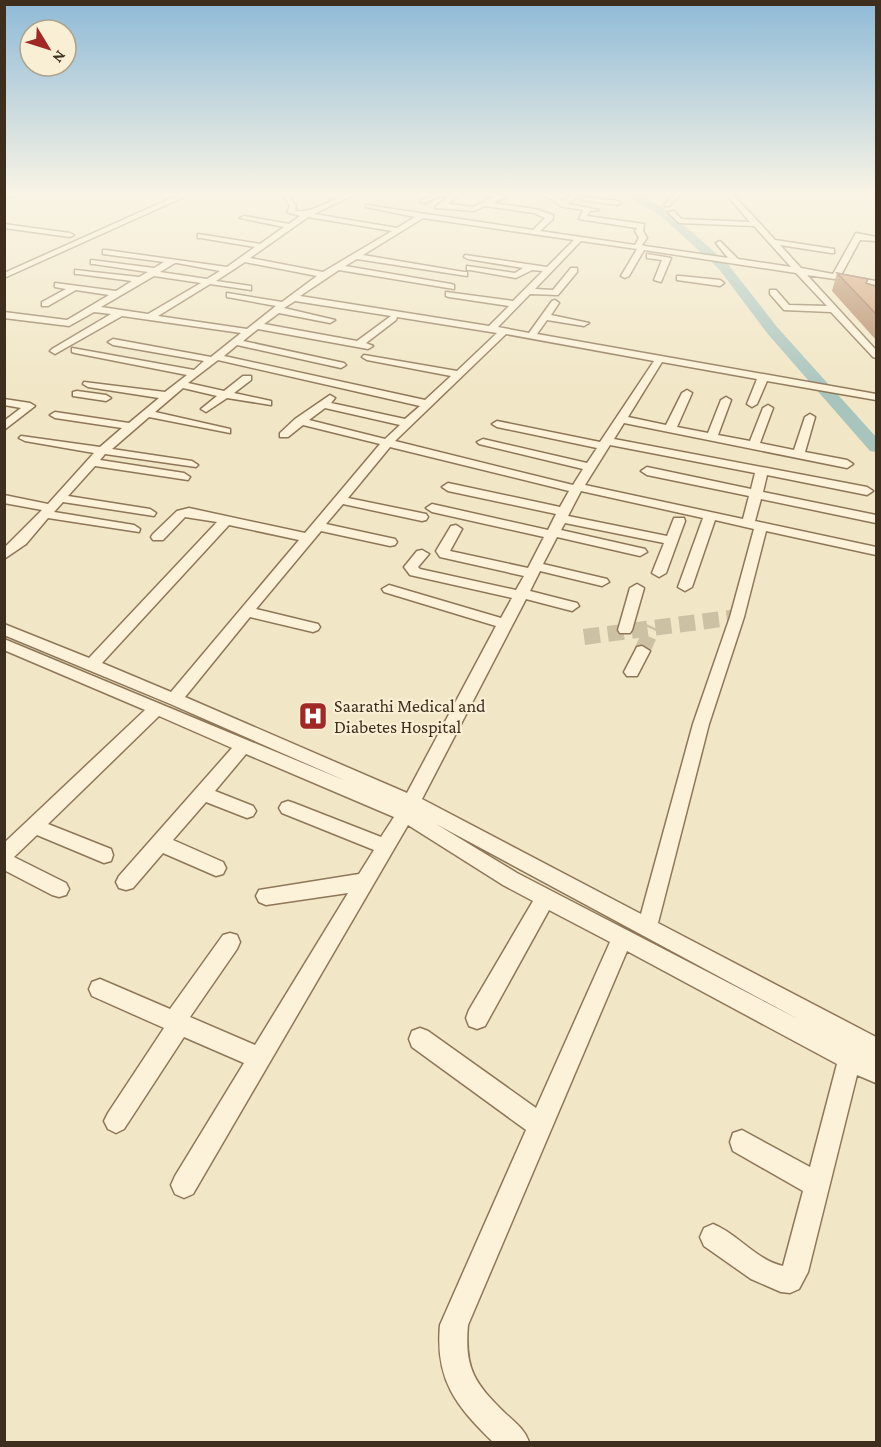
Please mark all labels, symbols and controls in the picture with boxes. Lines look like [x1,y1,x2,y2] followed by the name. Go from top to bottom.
[18,18,78,78] north arrow
[49,47,69,67] text: N
[334,696,486,737] place label: Saarathi Medical and Diabetes Hospital
[297,700,329,732] hospital icon: Saarathi Medical and Diabetes Hospital

